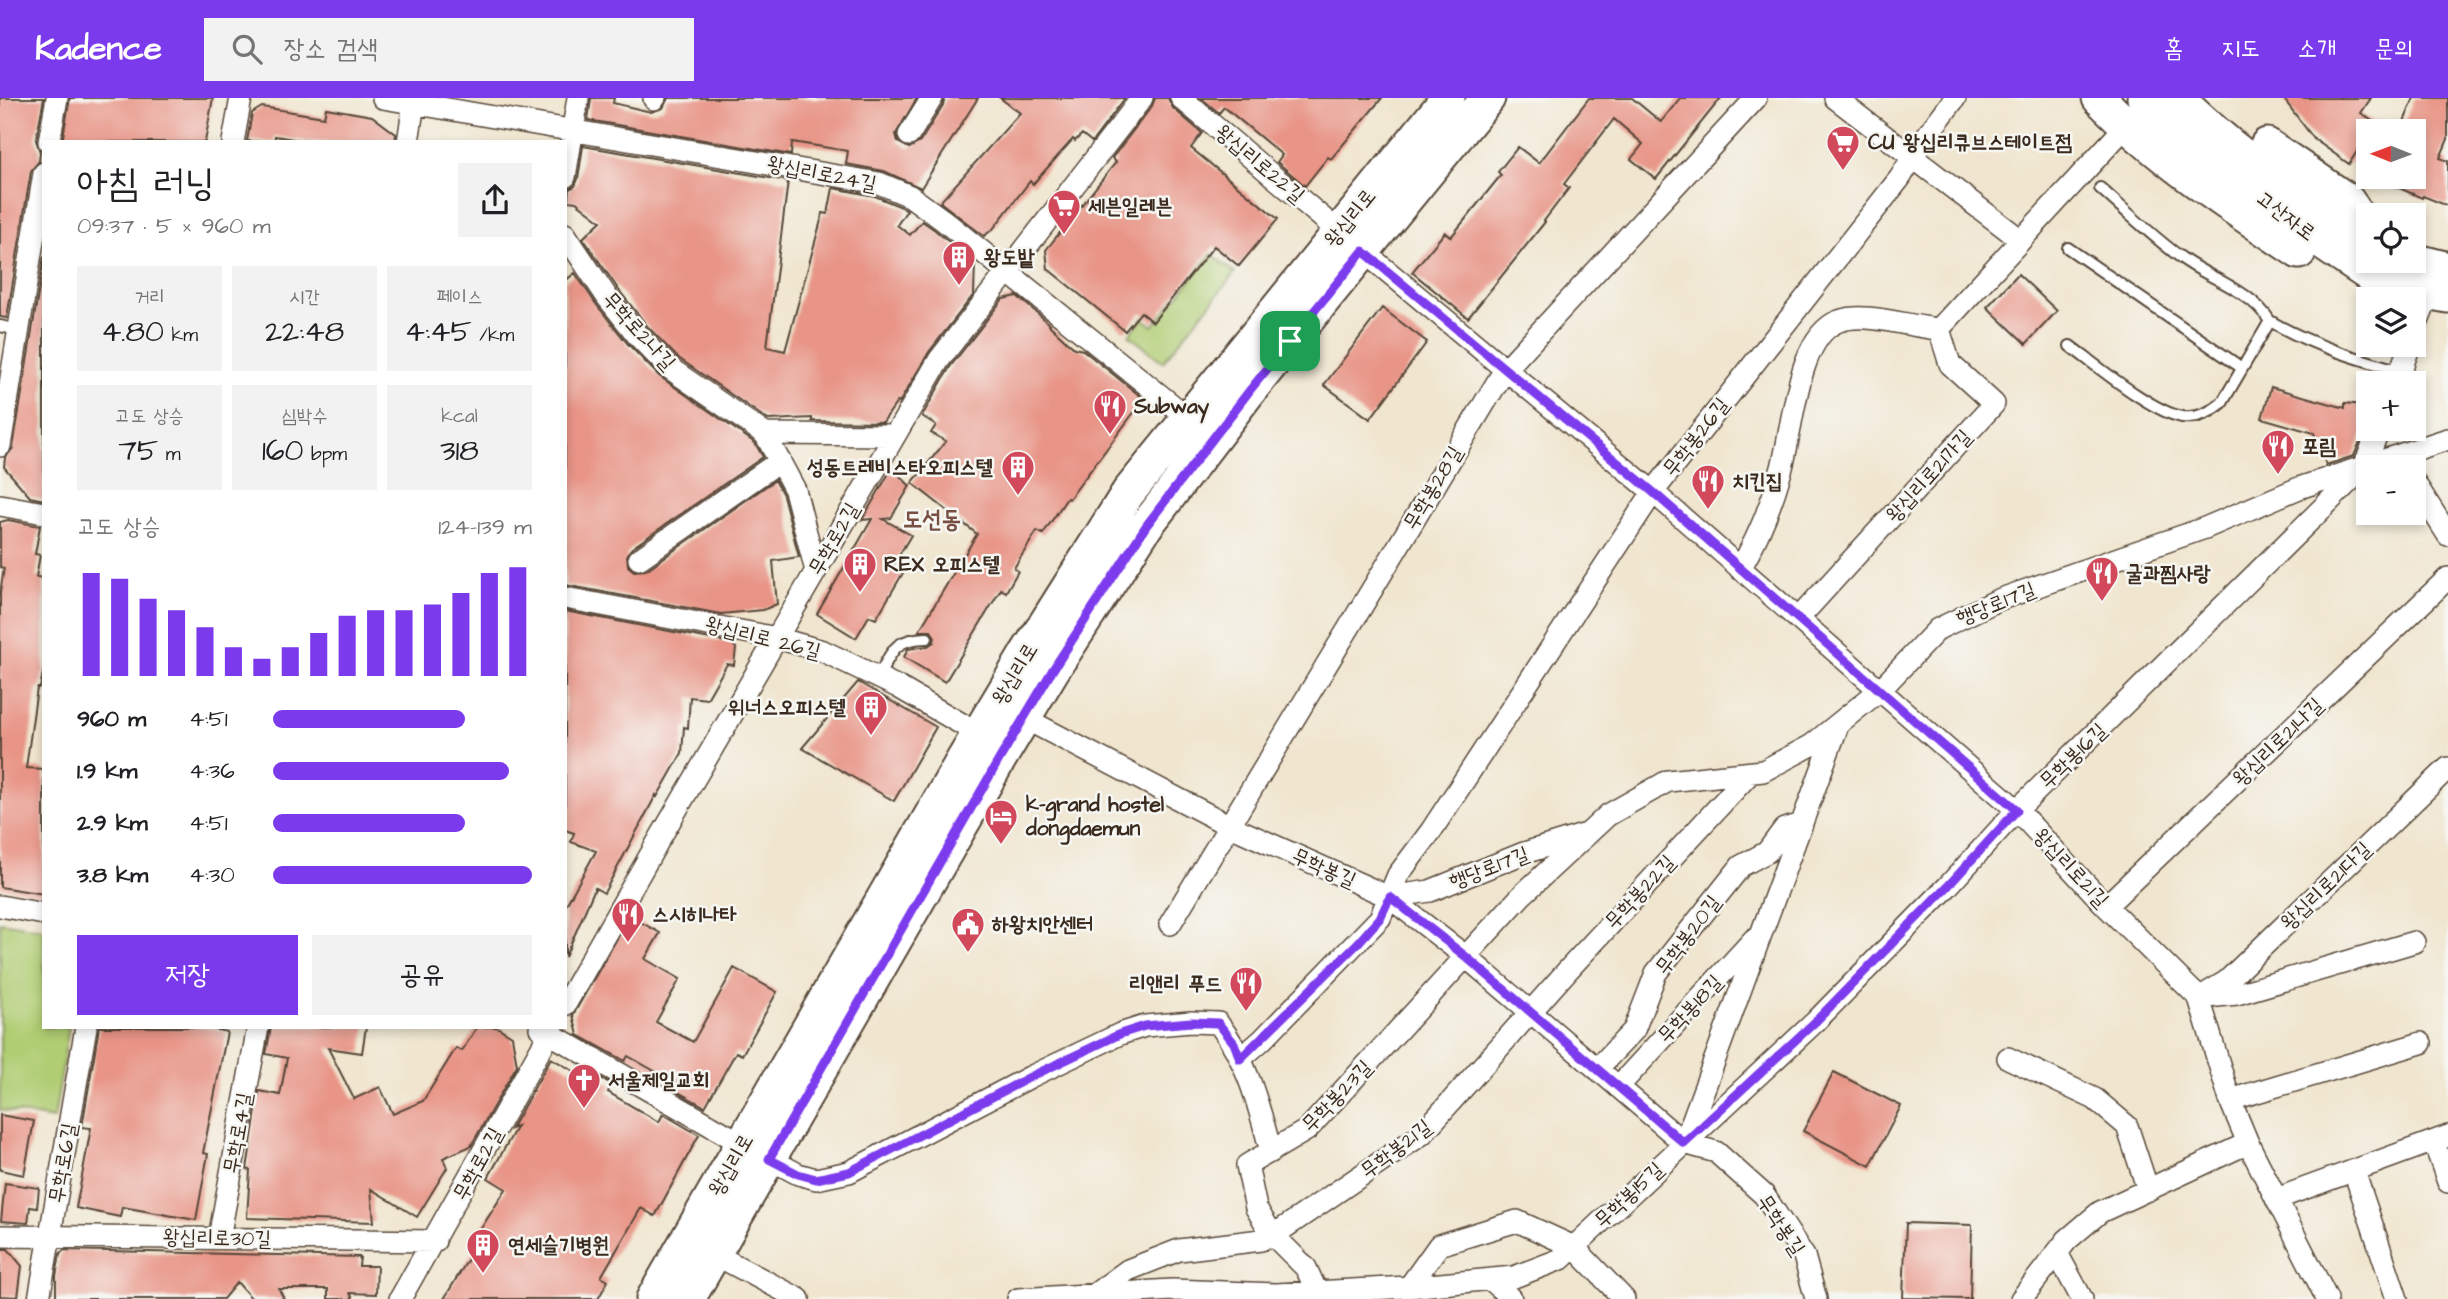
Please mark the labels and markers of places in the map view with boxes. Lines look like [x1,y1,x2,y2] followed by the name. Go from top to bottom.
[1824,123,1862,172] supermarket icon: CU 왕십리큐브스테이트점
[1868,128,2072,157] place label: CU 왕십리큐브스테이트점
[1045,187,1083,236] supermarket icon: 세븐일레븐
[1088,192,1173,221] place label: 세븐일레븐
[940,238,978,287] building icon: 왕도밭
[984,243,1035,272] place label: 왕도밭
[1260,311,1320,371] pin
[1091,387,1129,436] restaurant icon: Subway
[1133,392,1210,424] place label: Subway
[2259,427,2297,476] restaurant icon: 포림
[2302,432,2336,461] place label: 포림
[999,448,1037,497] building icon: 성동트레비스타오피스텔
[807,453,993,482] place label: 성동트레비스타오피스텔
[1689,462,1727,511] restaurant icon: 치킨집
[1732,467,1783,496] place label: 치킨집
[841,545,879,594] building icon: REX 오피스텔
[884,550,1000,579] place label: REX 오피스텔
[2083,554,2121,603] restaurant icon: 굴과찜사랑
[2126,559,2212,588] place label: 굴과찜사랑
[852,688,890,737] building icon: 위너스오피스텔
[728,693,846,722] place label: 위너스오피스텔
[1025,790,1165,845] place label: k-grand hostel dongdaemun
[982,797,1020,846] hotel icon: k-grand hostel dongdaemun
[609,895,647,944] restaurant icon: 스시히나타
[652,900,737,929] place label: 스시히나타
[949,905,987,954] public building icon: 하왕치안센터
[991,910,1093,939] place label: 하왕치안센터
[1227,964,1265,1013] restaurant icon: 리앤리 푸드
[1129,969,1222,998] place label: 리앤리 푸드
[565,1061,603,1110] church icon: 서울제일교회
[608,1066,709,1095] place label: 서울제일교회
[464,1226,502,1275] building icon: 연세슬기병원
[508,1231,609,1260] place label: 연세슬기병원

